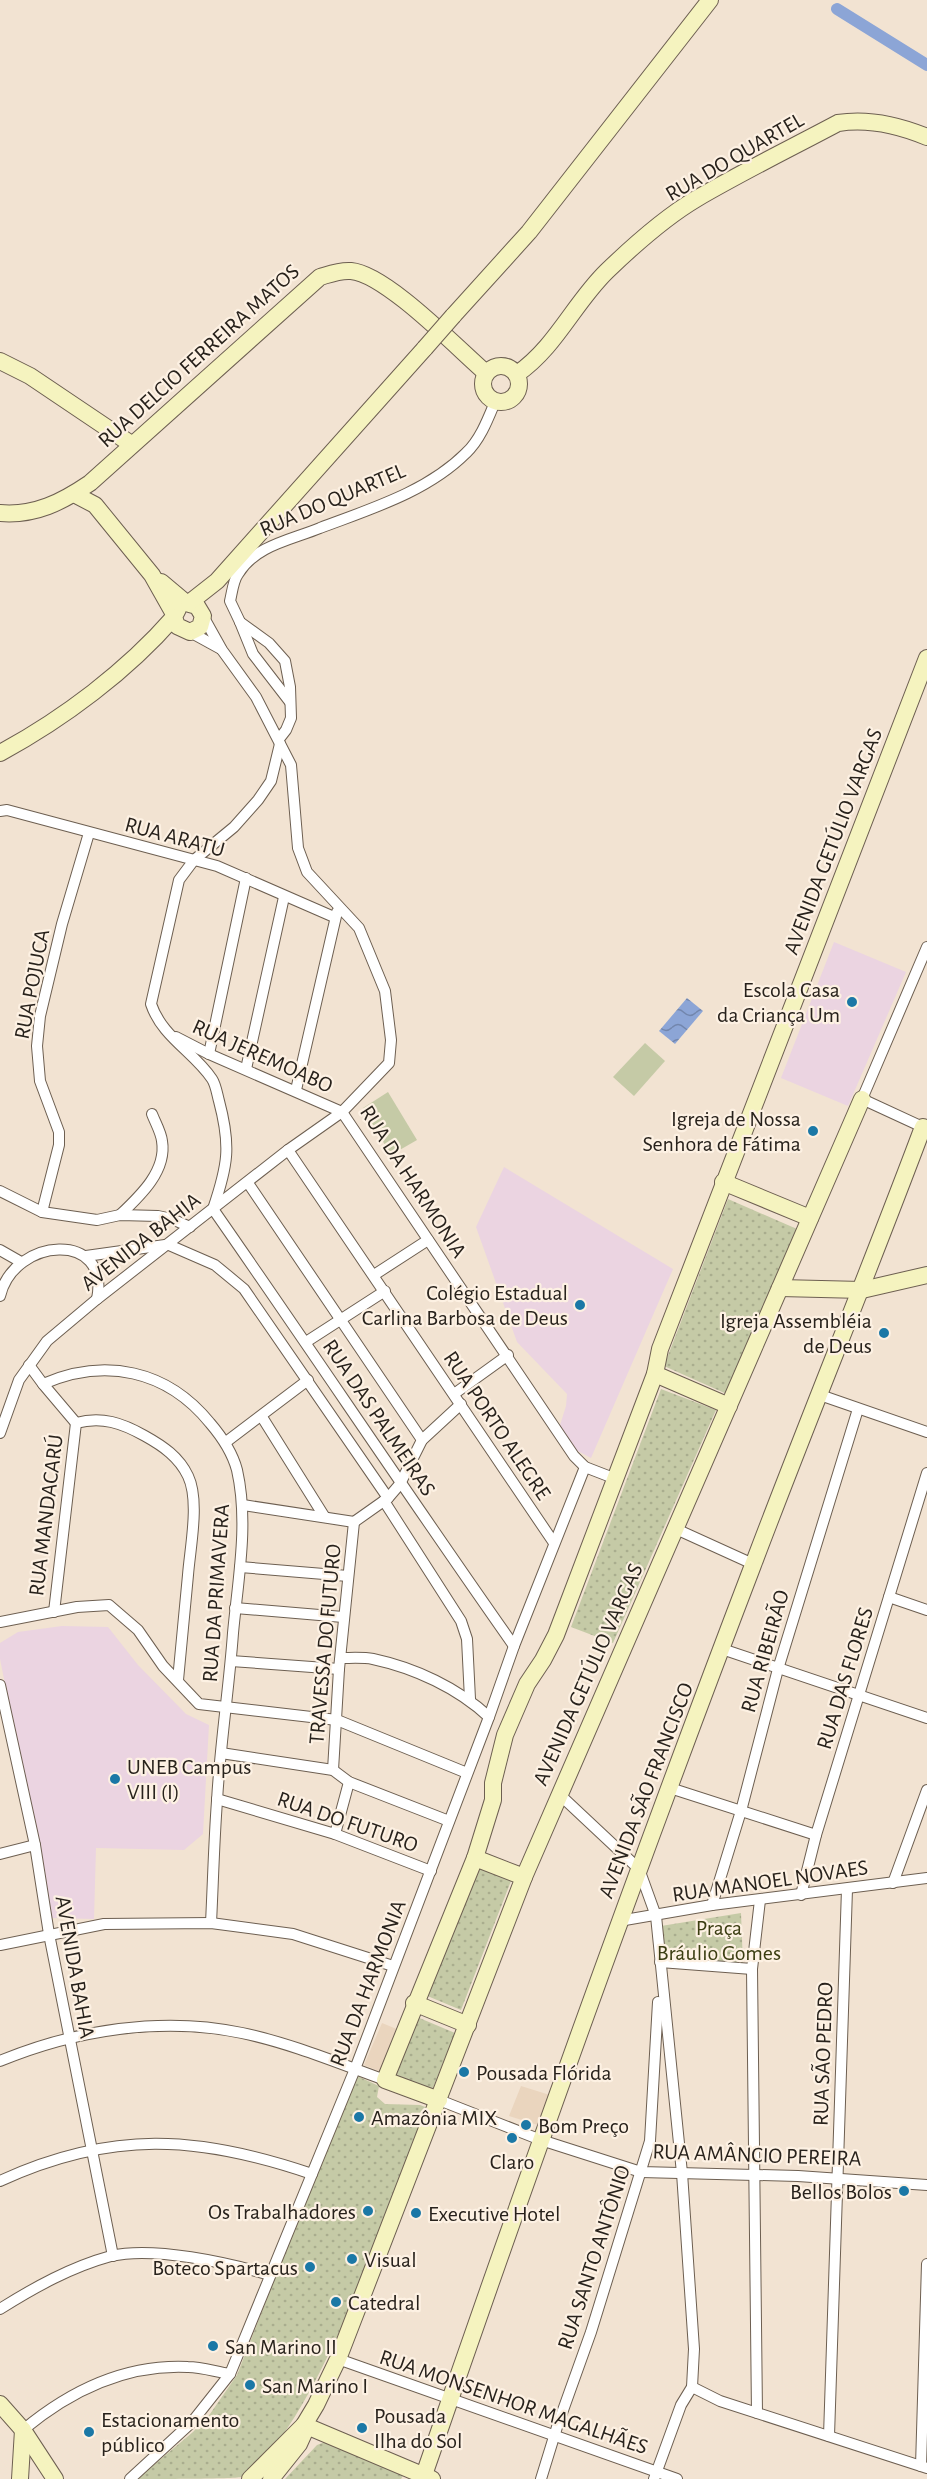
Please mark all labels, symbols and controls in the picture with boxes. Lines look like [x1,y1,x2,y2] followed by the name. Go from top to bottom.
[662,108,808,205] street label: RUA DO QUARTEL
[94,260,303,452] street label: RUA DELCIO FERREIRA MATOS
[257,459,409,540] street label: RUA DO QUARTEL
[779,725,886,957] street label: AVENIDA GETÚLIO VARGAS
[122,813,227,861] street label: RUA ARATU
[11,927,53,1041] street label: RUA POJUCA
[717,979,840,1026] place label: Escola Casa da Criança Um
[845,995,859,1009] marker: Escola Casa da Criança Um
[189,1015,336,1097] street label: RUA JEREMOABO
[356,1101,471,1262] street label: RUA DA HARMONIA
[643,1108,801,1155] place label: Igreja de Nossa Senhora de Fátima
[806,1124,820,1138] marker: Igreja de Nossa Senhora de Fátima
[77,1188,205,1295] street label: AVENIDA BAHIA
[362,1282,568,1329] place label: Colégio Estadual Carlina Barbosa de Deus
[573,1298,587,1312] marker: Colégio Estadual Carlina Barbosa de Deus
[720,1310,872,1357] place label: Igreja Assembléia de Deus
[877,1326,891,1340] marker: Igreja Assembléia de Deus
[319,1335,440,1500] street label: RUA DAS PALMEIRAS
[439,1347,555,1504] street label: RUA PORTO ALEGRE
[24,1433,67,1597] street label: RUA MANDACARÚ
[199,1503,233,1683] street label: RUA DA PRIMAVERA
[305,1543,345,1745] street label: TRAVESSA DO FUTURO
[528,1560,647,1789] street label: AVENIDA GETÚLIO VARGAS
[736,1587,793,1715] street label: RUA RIBEIRÃO
[813,1605,877,1752] street label: RUA DAS FLORES
[594,1679,697,1901] street label: AVENIDA SÃO FRANCISCO
[127,1756,251,1803] place label: UNEB Campus VIII (I)
[108,1772,122,1786] marker: UNEB Campus VIII (I)
[275,1788,421,1856] street label: RUA DO FUTURO
[671,1856,869,1906] street label: RUA MANOEL NOVAES
[52,1894,98,2041] street label: AVENIDA BAHIA
[326,1897,410,2070] street label: RUA DA HARMONIA
[657,1917,781,1964] park label: Praça Bráulio Gomes
[808,1982,837,2126] street label: RUA SÃO PEDRO
[476,2062,612,2084] place label: Pousada Flórida
[457,2065,471,2079] marker: Pousada Flórida
[371,2107,497,2129] place label: Amazônia MIX
[352,2110,366,2124] marker: Amazônia MIX
[538,2115,629,2137] place label: Bom Preço
[519,2118,533,2132] marker: Bom Preço
[505,2131,519,2145] marker: Claro
[652,2139,862,2170] street label: RUA AMÂNCIO PEREIRA
[490,2151,534,2173] place label: Claro
[553,2162,634,2352] street label: RUA SANTO ANTÔNIO
[790,2181,892,2203] place label: Bellos Bolos
[897,2184,911,2198] marker: Bellos Bolos
[208,2201,356,2223] place label: Os Trabalhadores
[428,2203,560,2225] place label: Executive Hotel
[361,2204,375,2218] marker: Os Trabalhadores
[409,2206,423,2220] marker: Executive Hotel
[364,2249,417,2271] place label: Visual
[345,2252,359,2266] marker: Visual
[152,2257,298,2279] place label: Boteco Spartacus
[303,2260,317,2274] marker: Boteco Spartacus
[348,2292,420,2314] place label: Catedral
[329,2295,343,2309] marker: Catedral
[225,2336,337,2358] place label: San Marino II
[206,2339,220,2353] marker: San Marino II
[377,2345,651,2458] street label: RUA MONSENHOR MAGALHÃES
[262,2375,368,2397] place label: San Marino I
[243,2378,257,2392] marker: San Marino I
[374,2405,463,2452] place label: Pousada Ilha do Sol
[101,2409,239,2456] place label: Estacionamento público
[355,2421,369,2435] marker: Pousada Ilha do Sol
[82,2425,96,2439] marker: Estacionamento público

